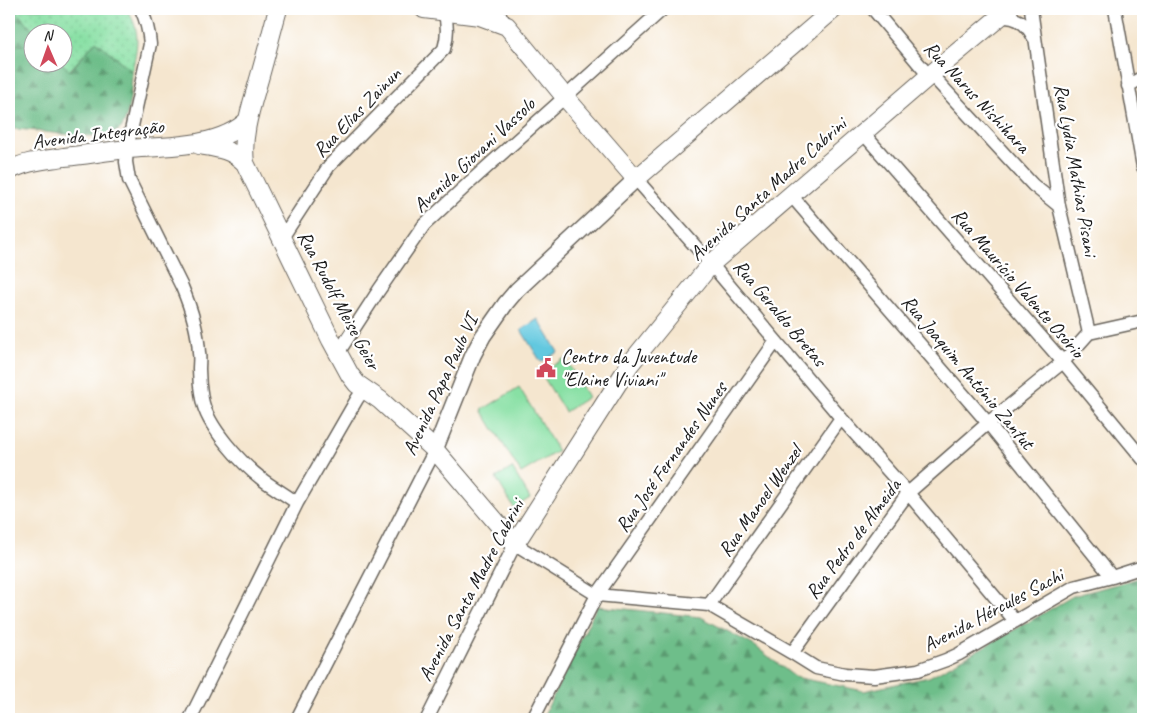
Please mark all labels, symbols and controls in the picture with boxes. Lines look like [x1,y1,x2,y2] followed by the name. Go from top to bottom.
[22,22,72,72] north arrow
[43,27,55,44] text: N
[919,36,1037,160] street label: Rua Narus Nishihara
[308,61,407,162] street label: Rua Elias Zainun
[1049,82,1104,260] street label: Rua Lydia Mathias Pisani
[408,91,541,218] street label: Avenida Giovani Vassolo
[684,110,853,266] street label: Avenida Santa Madre Cabrini
[31,113,166,154] street label: Avenida Integração
[946,203,1091,364] street label: Rua Maurício Valente Osório
[292,226,387,375] street label: Rua Rudolf Meise Geier
[728,254,833,373] street label: Rua Geraldo Bretas
[896,290,1041,456] street label: Rua Joaquim António Zantut
[397,307,485,459] street label: Avenida Papa Paulo VI
[561,344,698,392] place label: Centro da Juventude "Elaine Viviani"
[535,357,557,379] public building icon: Centro da Juventude "Elaine Viviani"
[610,375,734,537] street label: Rua José Fernandes Nunes
[713,438,810,561] street label: Rua Manoel Wenzel
[800,472,907,604] street label: Rua Pedro de Almeida
[412,493,531,685] street label: Avenida Santa Madre Cabrini
[919,561,1069,658] street label: Avenida Hércules Sachi

